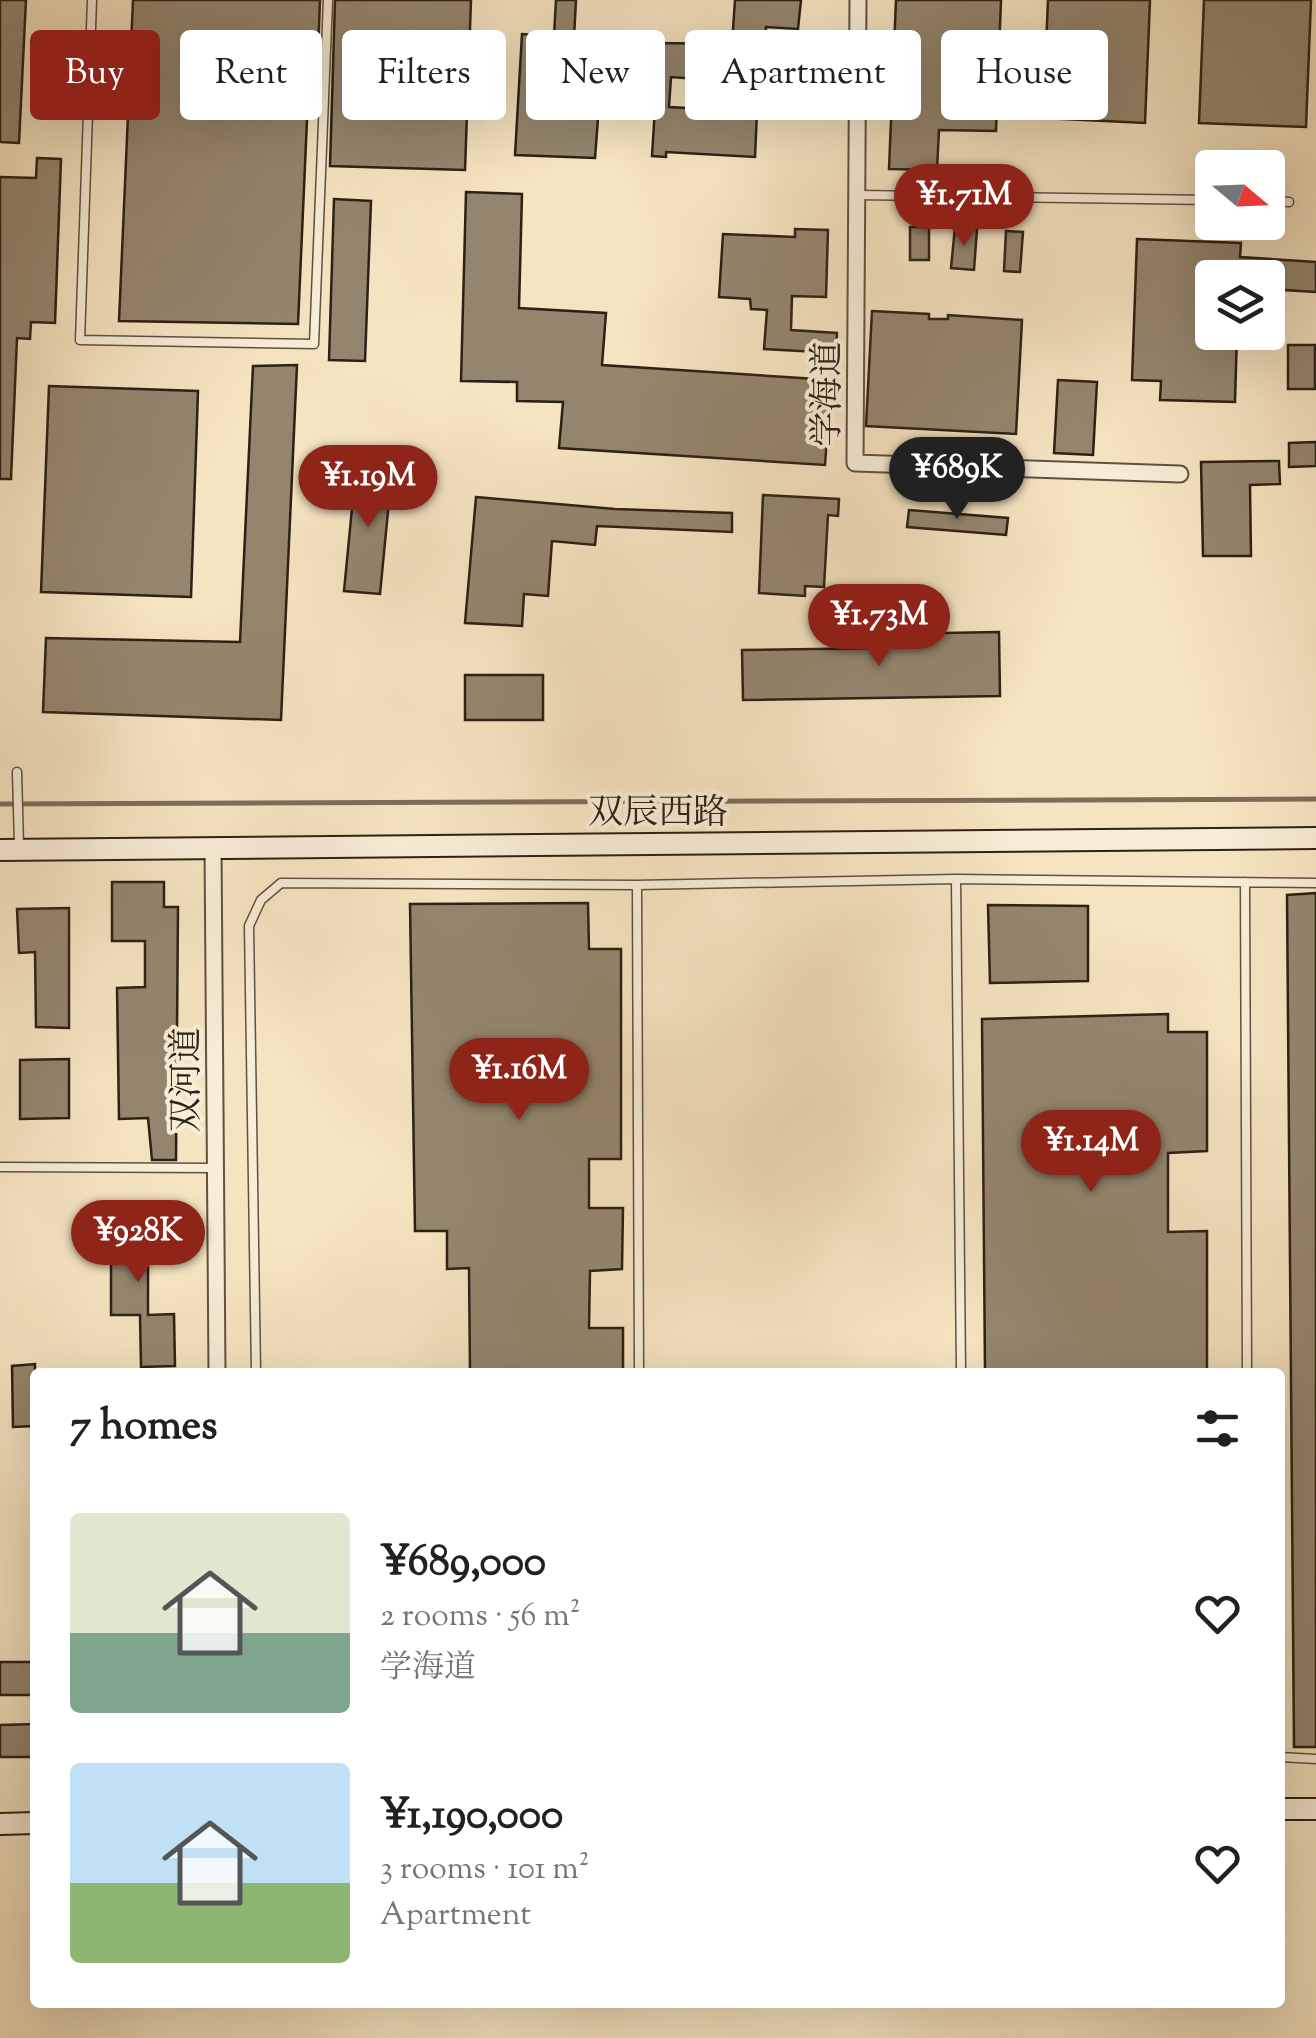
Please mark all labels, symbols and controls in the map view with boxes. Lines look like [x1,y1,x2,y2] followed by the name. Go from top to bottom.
[30,30,160,120] chip: Buy
[180,30,322,120] chip: Rent
[342,30,506,120] chip: Filters
[526,30,665,120] chip: New
[685,30,921,120] chip: Apartment
[941,30,1108,120] chip: House
[1195,150,1285,240] north arrow
[1195,150,1285,350] map controls
[883,164,1045,249] pin: ¥1.71M
[916,173,1012,219] text: ¥1.71M
[1195,260,1285,350] button: layers
[804,341,855,447] street label: 学海道
[887,437,1027,522] pin: ¥689K
[287,445,449,530] pin: ¥1.19M
[911,446,1003,492] text: ¥689K
[320,454,416,500] text: ¥1.19M
[798,584,960,669] pin: ¥1.73M
[830,593,928,639] text: ¥1.73M
[588,789,728,840] street label: 双辰西路
[163,1027,214,1133] street label: 双河道
[438,1038,600,1123] pin: ¥1.16M
[471,1047,567,1093] text: ¥1.16M
[1010,1110,1172,1195] pin: ¥1.14M
[1043,1119,1139,1165] text: ¥1.14M
[68,1200,208,1285] pin: ¥928K
[93,1209,183,1255] text: ¥928K
[70,1398,218,1458] text: 7 homes
[1190,1401,1245,1456] icon: filters
[380,1534,546,1594] text: ¥689,000
[150,1553,270,1673] icon: home
[1190,1586,1245,1641] icon: heart
[380,1594,580,1640] text: 2 rooms · 56 m²
[380,1646,476,1692] text: 学海道
[380,1787,563,1847] text: ¥1,190,000
[150,1803,270,1923] icon: home
[1190,1836,1245,1891] icon: heart
[380,1847,590,1893] text: 3 rooms · 101 m²
[380,1893,531,1939] text: Apartment

